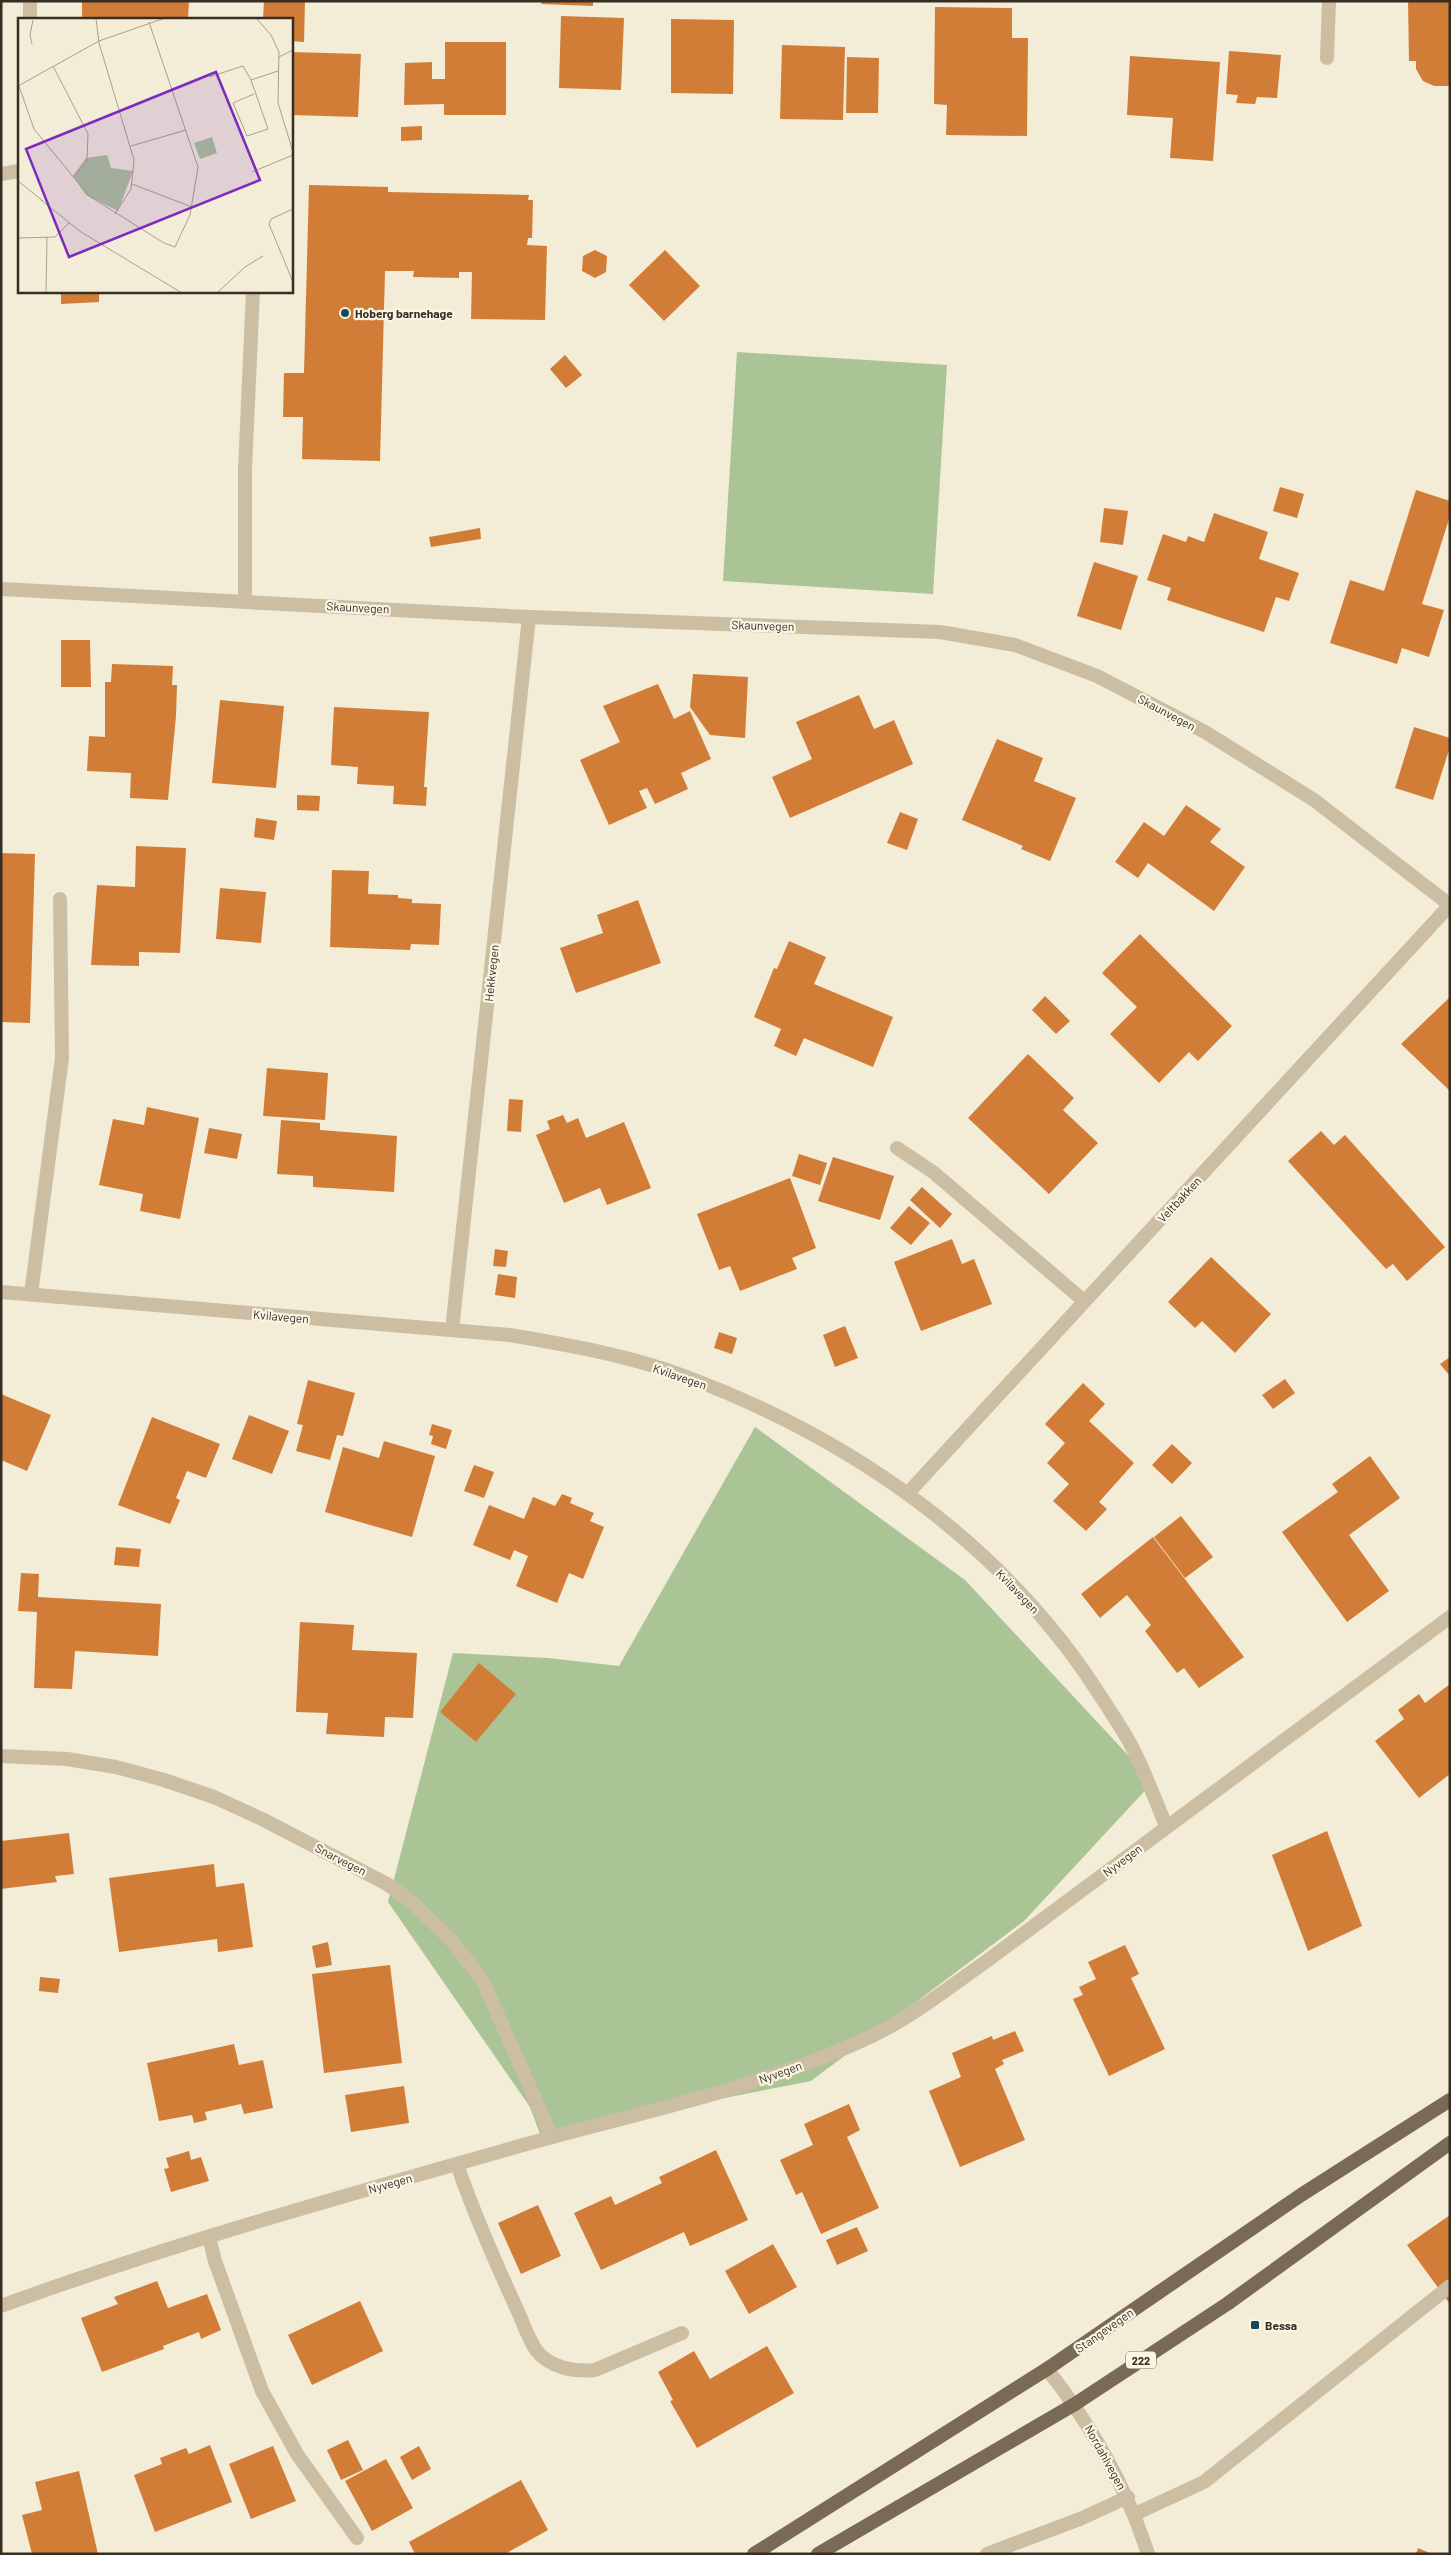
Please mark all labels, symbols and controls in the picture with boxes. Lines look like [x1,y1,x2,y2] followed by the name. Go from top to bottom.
[18,18,292,292] inset map
[355,306,453,320] place label: Hoberg barnehage
[339,307,351,319] marker: Hoberg barnehage
[326,598,390,616] street label: Skaunvegen
[731,617,795,633] street label: Skaunvegen
[1136,691,1198,733] street label: Skaunvegen
[481,944,501,1002] street label: Hekkvegen
[1154,1173,1204,1225] street label: Veltbakken
[253,1307,309,1325] street label: Kvilavegen
[651,1360,709,1392] street label: Kvilavegen
[994,1566,1042,1616] street label: Kvilavegen
[313,1840,369,1878] street label: Snarvegen
[1100,1841,1144,1879] street label: Nyvegen
[757,2058,803,2086] street label: Nyvegen
[367,2170,413,2196] street label: Nyvegen
[1072,2305,1136,2355] street label: Stangevegen
[1265,2318,1297,2332] place label: Bessa
[1249,2319,1261,2331] marker: Bessa
[1126,2352,1156,2368] road number: 222
[1082,2422,1130,2492] street label: Nordahlvegen

